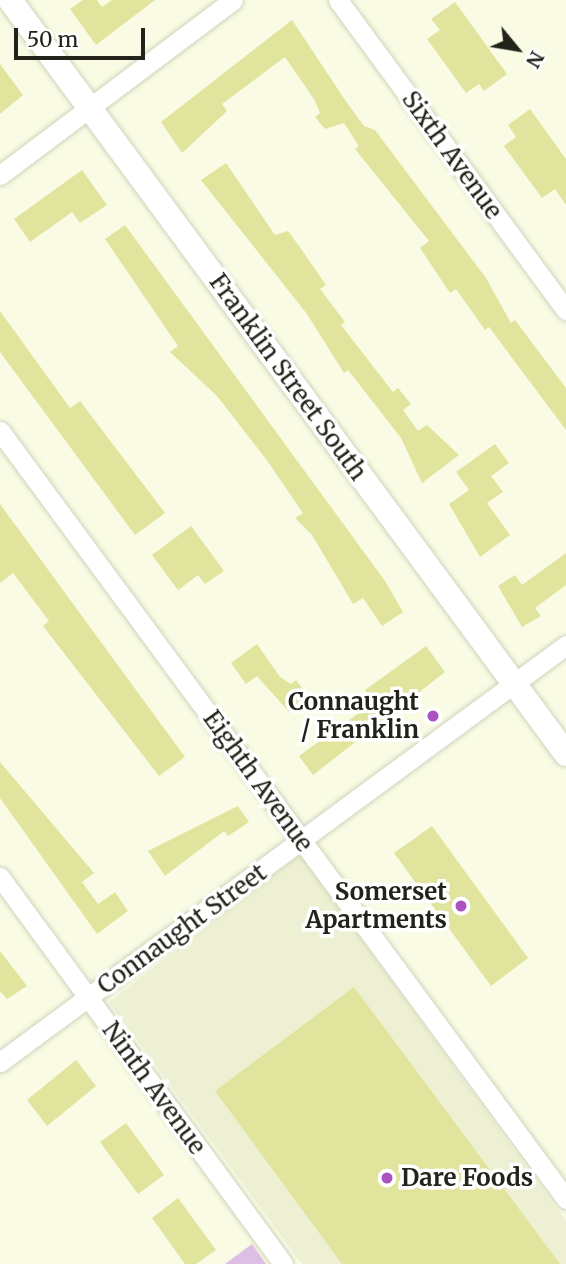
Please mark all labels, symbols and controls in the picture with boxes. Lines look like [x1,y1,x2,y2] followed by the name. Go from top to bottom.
[18,14,149,58] scale bar
[482,14,552,84] north arrow
[27,26,78,53] text: 50 m
[521,47,549,72] text: N
[396,85,508,225] street label: Sixth Avenue
[203,268,373,486] street label: Franklin Street South
[288,688,419,744] place label: Connaught / Franklin
[197,705,319,857] street label: Eighth Avenue
[425,708,441,724] marker: Connaught / Franklin
[92,858,272,1000] street label: Connaught Street
[306,878,447,934] place label: Somerset Apartments
[453,898,469,914] marker: Somerset Apartments
[96,1016,212,1160] street label: Ninth Avenue
[401,1164,533,1192] place label: Dare Foods
[379,1170,395,1186] marker: Dare Foods

